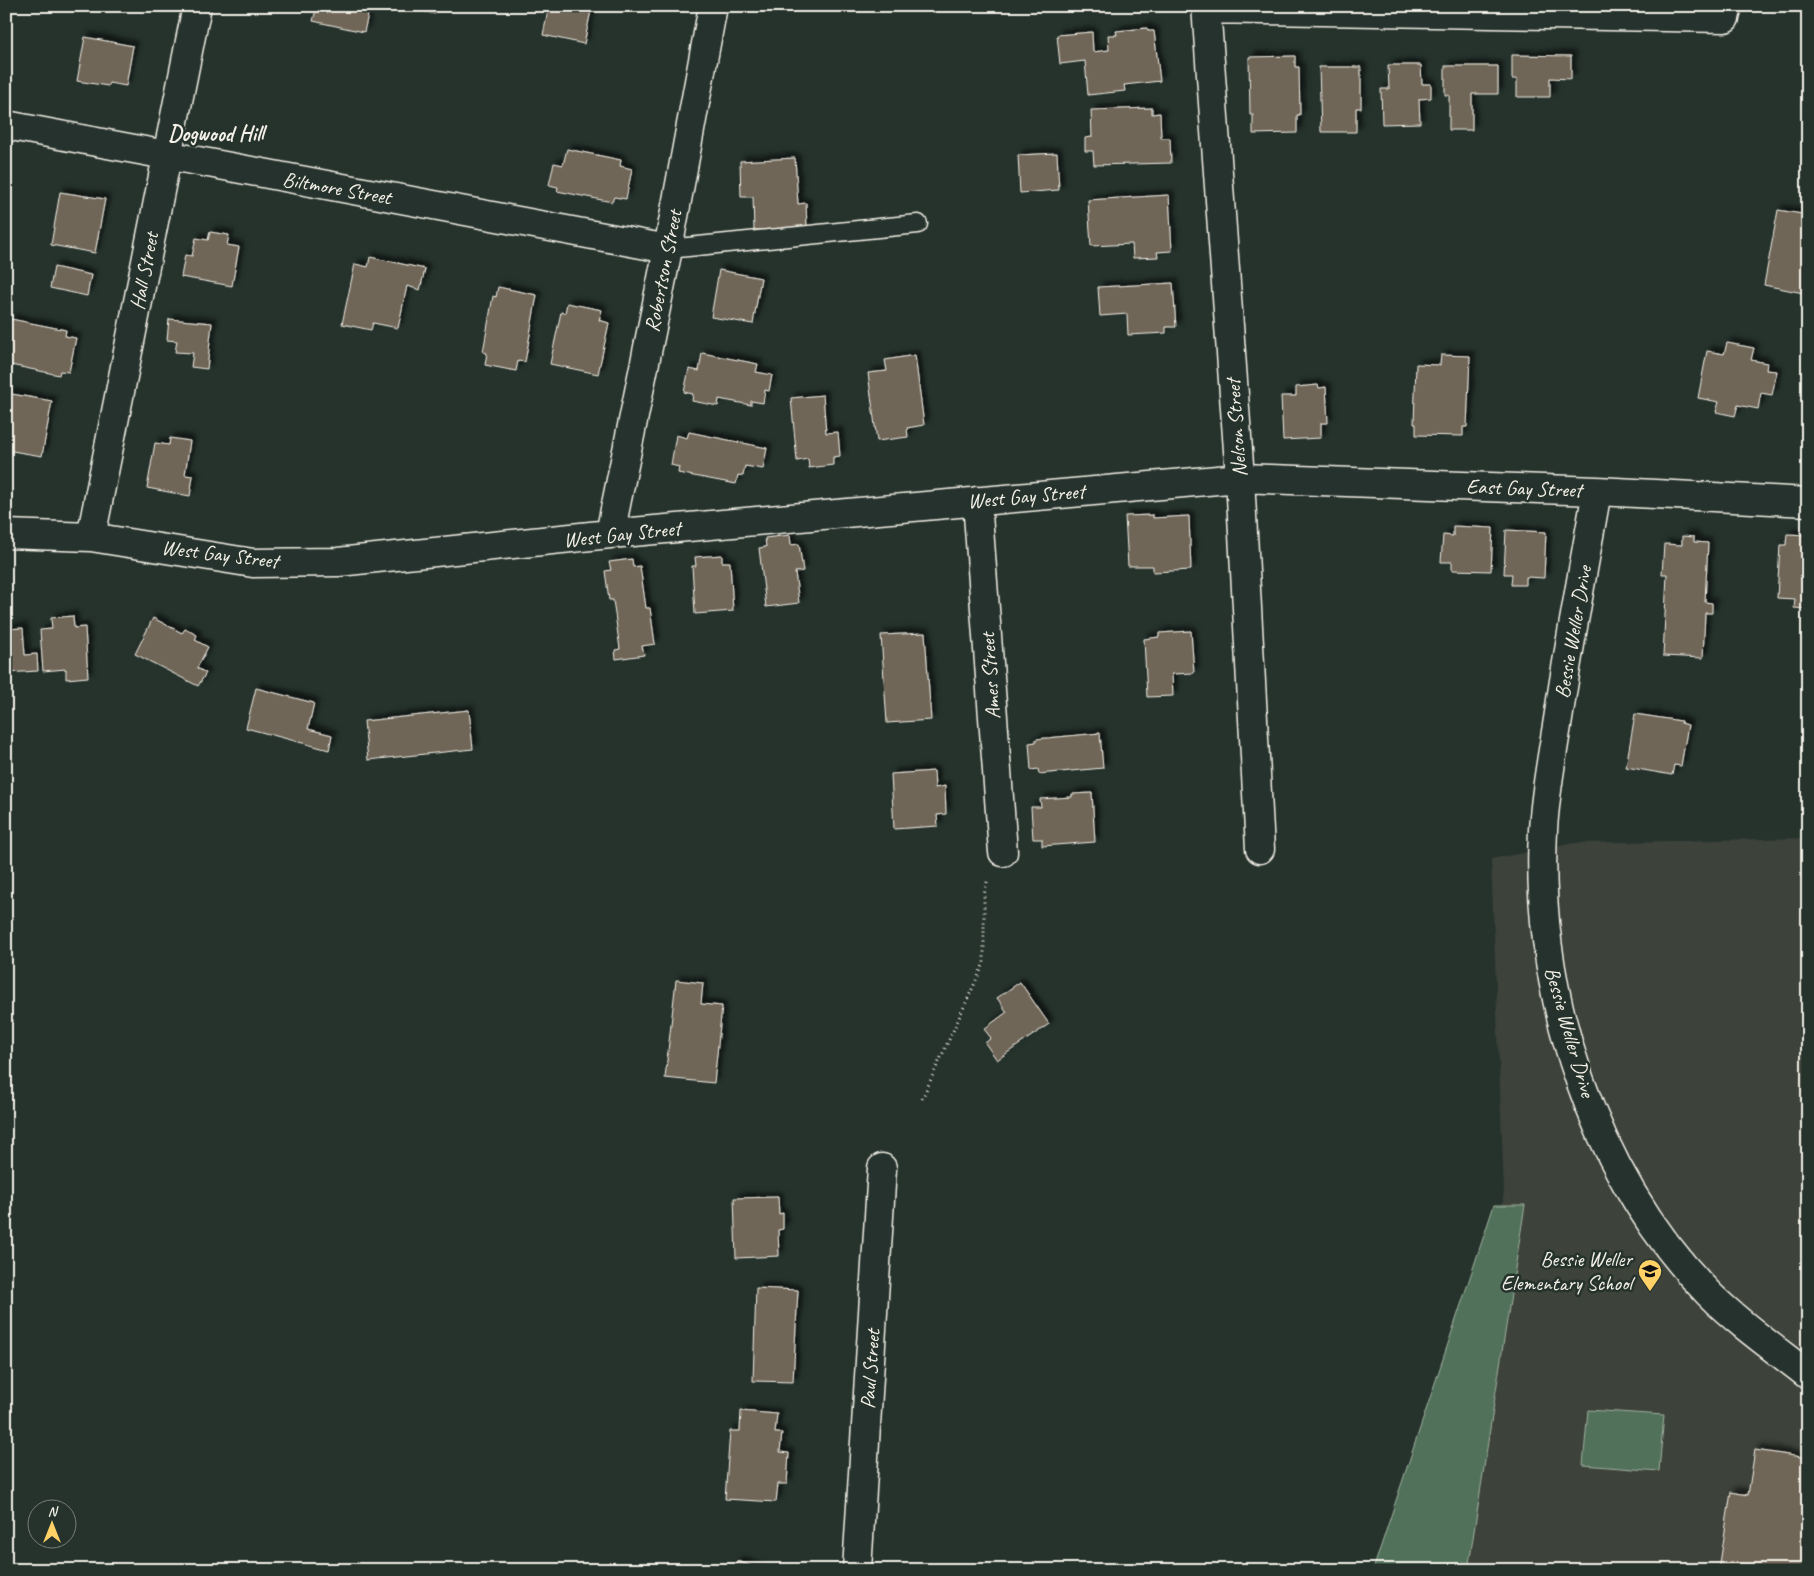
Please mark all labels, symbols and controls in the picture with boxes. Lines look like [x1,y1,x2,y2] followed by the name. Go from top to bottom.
[168,120,268,148] district label: Dogwood Hill
[281,166,395,211] street label: Biltmore Street
[638,206,688,334] street label: Robertson Street
[124,228,165,312] street label: Hall Street
[1219,375,1252,478] street label: Nelson Street
[1466,473,1585,503] street label: East Gay Street
[966,478,1089,514] street label: West Gay Street
[562,515,685,553] street label: West Gay Street
[160,534,283,574] street label: West Gay Street
[1549,562,1598,700] street label: Bessie Weller Drive
[974,630,1006,720] street label: Ames Street
[1539,964,1602,1102] street label: Bessie Weller Drive
[1501,1246,1635,1296] place label: Bessie Weller Elementary School
[1637,1258,1663,1292] school or university icon: Bessie Weller Elementary School
[854,1326,886,1410] street label: Paul Street
[28,1498,78,1548] north arrow
[48,1503,59,1520] text: N

